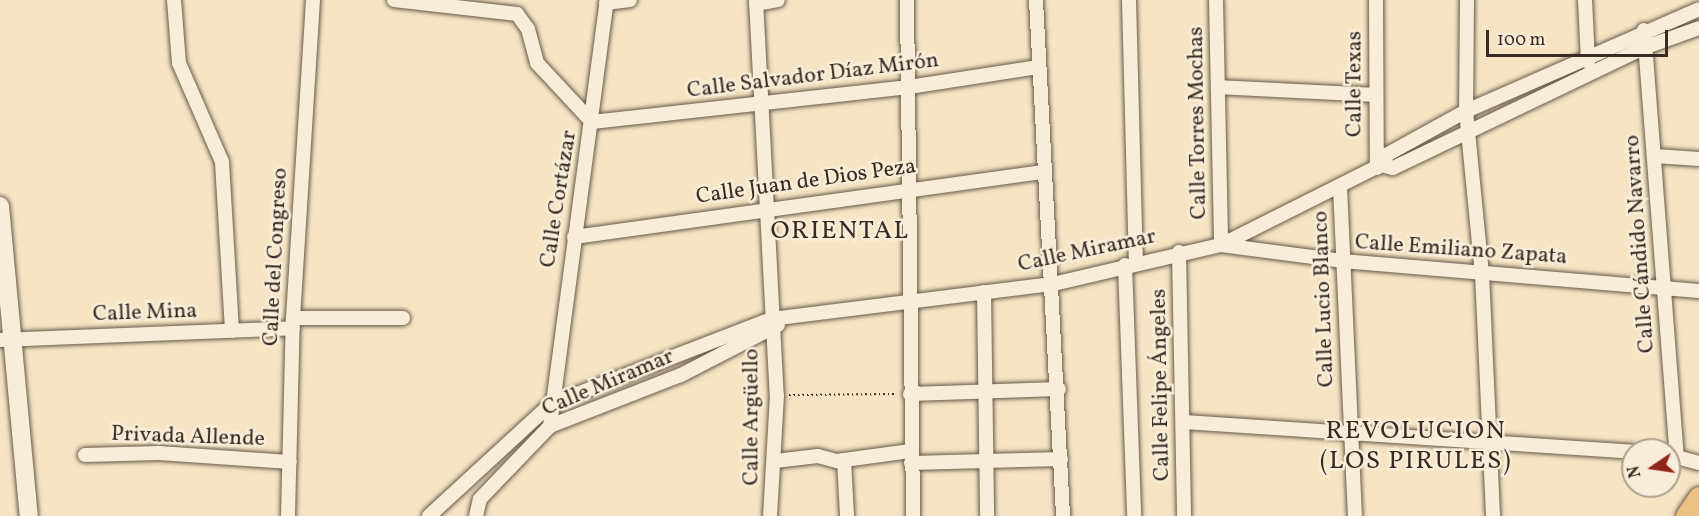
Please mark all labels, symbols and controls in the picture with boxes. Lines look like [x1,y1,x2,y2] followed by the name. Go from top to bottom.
[1489,18,1670,56] scale bar
[1183,26,1213,220] street label: Calle Torres Mochas
[1497,28,1546,53] text: 100 m
[1342,31,1368,137] street label: Calle Texas
[686,47,940,105] street label: Calle Salvador Díaz Mirón
[535,129,583,269] street label: Calle Cortázar
[1619,134,1661,354] street label: Calle Cándido Navarro
[694,154,918,210] street label: Calle Juan de Dios Peza
[258,167,294,347] street label: Calle del Congreso
[1308,210,1340,388] street label: Calle Lucio Blanco
[770,216,910,248] district label: ORIENTAL
[1016,224,1158,278] street label: Calle Miramar
[1354,229,1568,271] street label: Calle Emiliano Zapata
[1146,289,1176,481] street label: Calle Felipe Ángeles
[92,298,198,328] street label: Calle Mina
[538,343,678,423] street label: Calle Miramar
[739,349,765,485] street label: Calle Argüello
[1320,416,1512,478] district label: REVOLUCION (LOS PIRULES)
[111,421,265,453] street label: Privada Allende
[1621,438,1681,498] north arrow
[1623,463,1647,480] text: N

